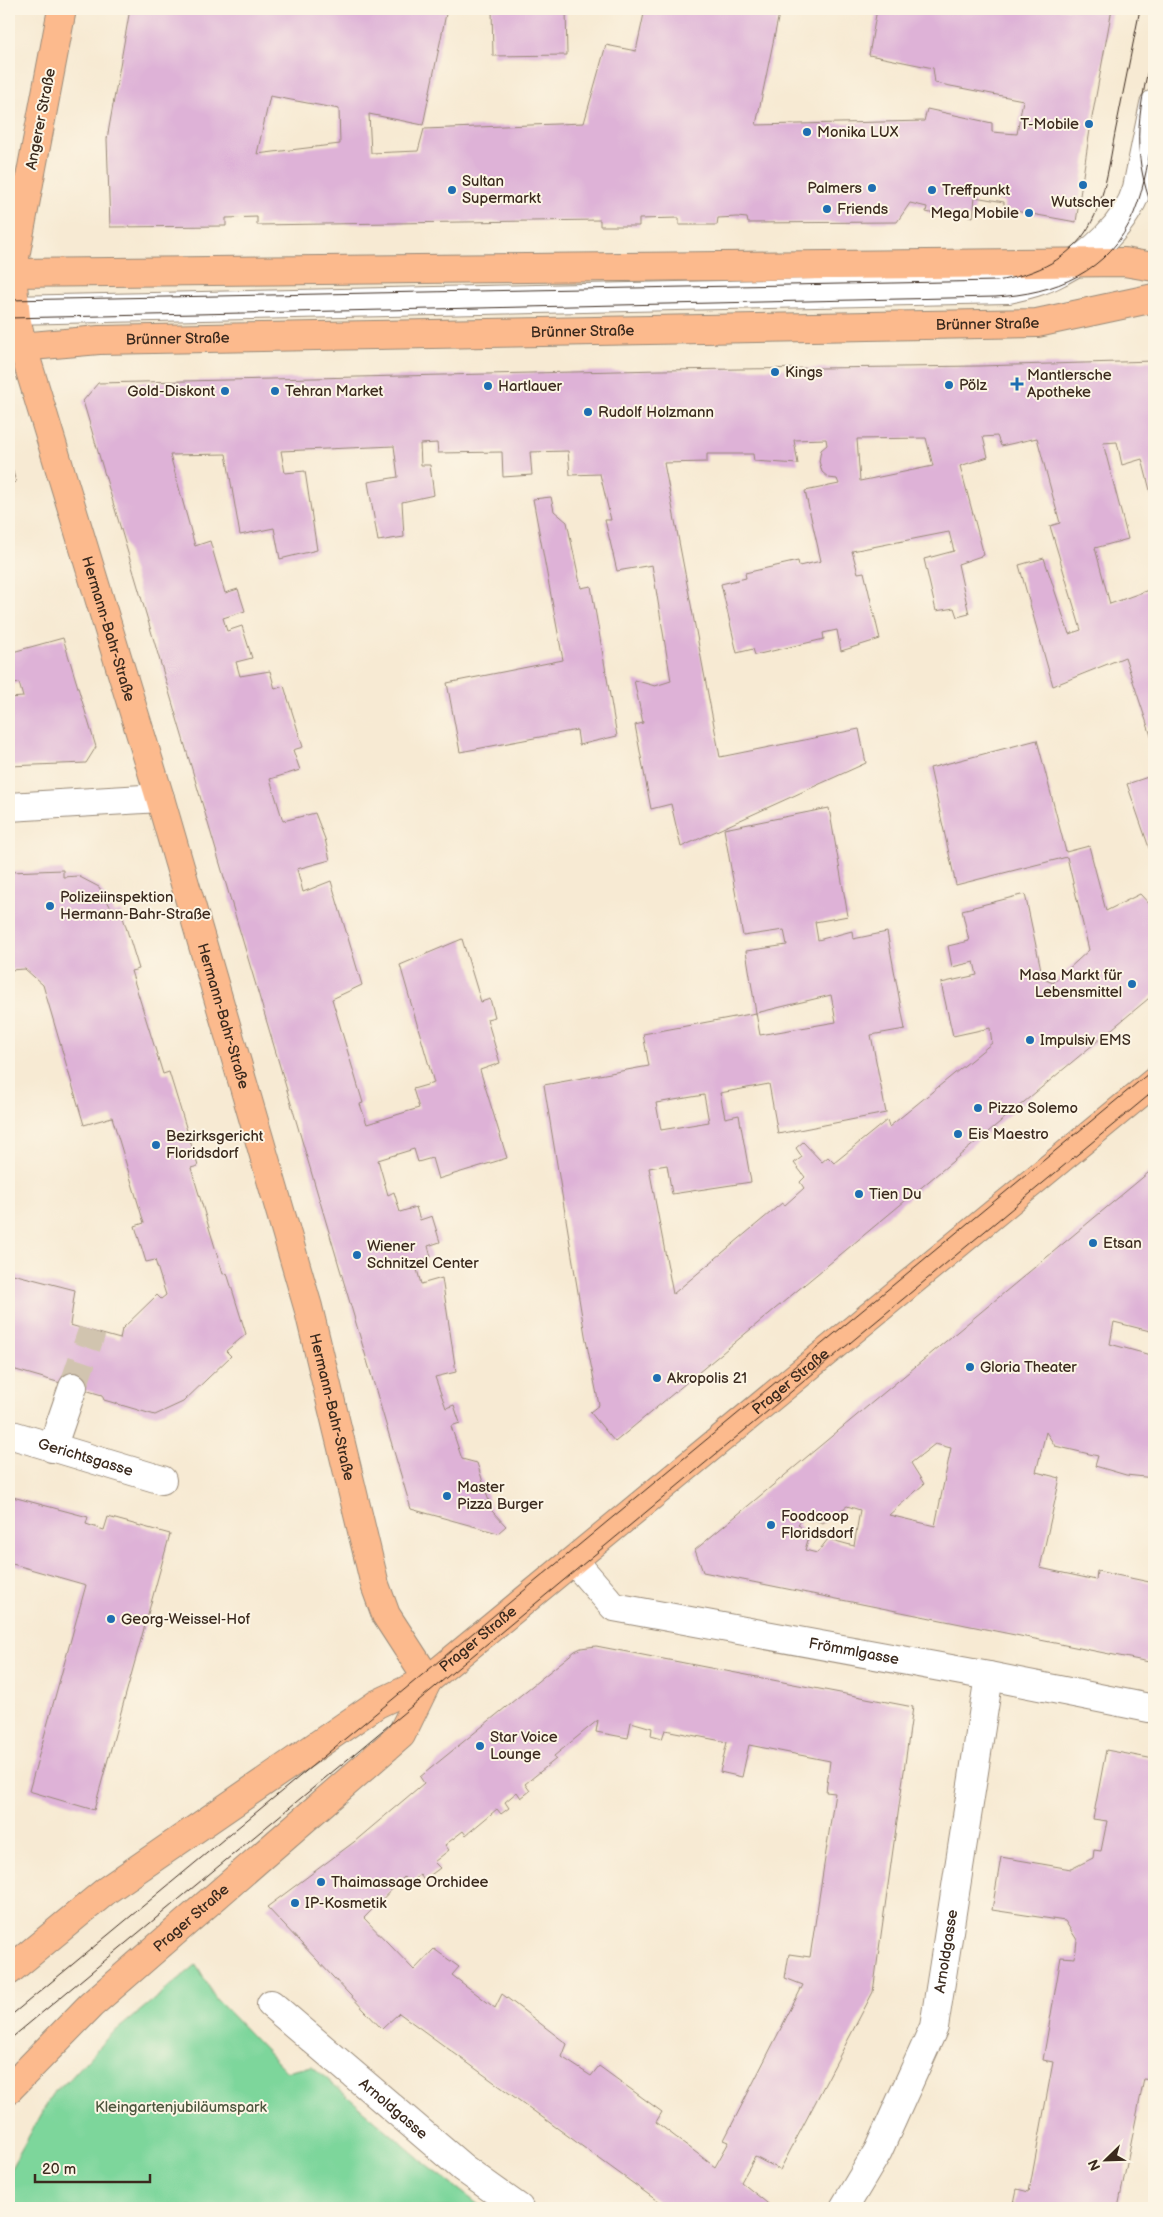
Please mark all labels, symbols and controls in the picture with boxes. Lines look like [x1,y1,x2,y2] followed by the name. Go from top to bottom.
[22,67,60,171] street label: Angerer Straße
[1020,115,1079,134] place label: T-Mobile
[1083,118,1095,130] marker: T-Mobile
[817,123,899,142] place label: Monika LUX
[801,126,813,138] marker: Monika LUX
[462,172,542,208] place label: Sultan Supermarkt
[807,179,863,198] place label: Palmers
[1077,179,1089,191] marker: Wutscher
[942,181,1011,200] place label: Treffpunkt
[866,182,878,194] marker: Palmers
[446,184,458,196] marker: Sultan Supermarkt
[926,184,938,196] marker: Treffpunkt
[1051,193,1116,212] place label: Wutscher
[837,200,889,219] place label: Friends
[821,203,833,215] marker: Friends
[930,204,1019,223] place label: Mega Mobile
[1023,207,1035,219] marker: Mega Mobile
[935,313,1040,334] street label: Brünner Straße
[531,321,635,342] street label: Brünner Straße
[126,328,230,349] street label: Brünner Straße
[785,363,823,382] place label: Kings
[769,366,781,378] marker: Kings
[1027,366,1112,402] place label: Mantlersche Apotheke
[959,376,988,395] place label: Pölz
[498,377,563,396] place label: Hartlauer
[1011,378,1023,390] marker: Mantlersche Apotheke
[943,379,955,391] marker: Pölz
[482,380,494,392] marker: Hartlauer
[127,382,215,401] place label: Gold-Diskont
[285,382,384,401] place label: Tehran Market
[219,385,231,397] marker: Gold-Diskont
[269,385,281,397] marker: Tehran Market
[598,403,714,422] place label: Rudolf Holzmann
[582,406,594,418] marker: Rudolf Holzmann
[77,554,140,704] street label: Hermann-Bahr-Straße
[60,888,211,924] place label: Polizeiinspektion Hermann-Bahr-Straße
[44,900,56,912] marker: Polizeiinspektion Hermann-Bahr-Straße
[193,941,254,1091] street label: Hermann-Bahr-Straße
[1019,966,1123,1002] place label: Masa Markt für Lebensmittel
[1126,978,1138,990] marker: Masa Markt für Lebensmittel
[1040,1031,1131,1050] place label: Impulsiv EMS
[1024,1034,1036,1046] marker: Impulsiv EMS
[988,1099,1078,1118] place label: Pizzo Solemo
[972,1102,984,1114] marker: Pizzo Solemo
[968,1125,1049,1144] place label: Eis Maestro
[166,1127,264,1163] place label: Bezirksgericht Floridsdorf
[952,1128,964,1140] marker: Eis Maestro
[150,1139,162,1151] marker: Bezirksgericht Floridsdorf
[869,1185,922,1204] place label: Tien Du
[853,1188,865,1200] marker: Tien Du
[1103,1234,1142,1253] place label: Etsan
[367,1237,479,1273] place label: Wiener Schnitzel Center
[1087,1237,1099,1249] marker: Etsan
[351,1249,363,1261] marker: Wiener Schnitzel Center
[305,1331,359,1483] street label: Hermann-Bahr-Straße
[748,1344,833,1419] street label: Prager Straße
[980,1358,1077,1377] place label: Gloria Theater
[964,1361,976,1373] marker: Gloria Theater
[667,1369,747,1388] place label: Akropolis 21
[651,1372,663,1384] marker: Akropolis 21
[36,1434,135,1480] street label: Gerichtsgasse
[457,1478,544,1514] place label: Master Pizza Burger
[441,1490,453,1502] marker: Master Pizza Burger
[781,1507,854,1543] place label: Foodcoop Floridsdorf
[765,1519,777,1531] marker: Foodcoop Floridsdorf
[435,1601,520,1676] street label: Prager Straße
[121,1610,251,1629] place label: Georg-Weissel-Hof
[105,1613,117,1625] marker: Georg-Weissel-Hof
[807,1634,901,1669] street label: Frömmlgasse
[490,1728,558,1764] place label: Star Voice Lounge
[474,1740,486,1752] marker: Star Voice Lounge
[331,1873,489,1892] place label: Thaimassage Orchidee
[315,1876,327,1888] marker: Thaimassage Orchidee
[149,1880,233,1956] street label: Prager Straße
[305,1894,387,1913] place label: IP-Kosmetik
[289,1897,301,1909] marker: IP-Kosmetik
[930,1908,962,1995] street label: Arnoldgasse
[355,2074,432,2143] street label: Arnoldgasse
[95,2098,268,2117] park label: Kleingartenjubiläumspark
[1080,2134,1130,2184] north arrow
[35,2152,150,2184] scale bar
[1085,2157,1104,2173] text: N
[42,2160,76,2179] text: 20 m

